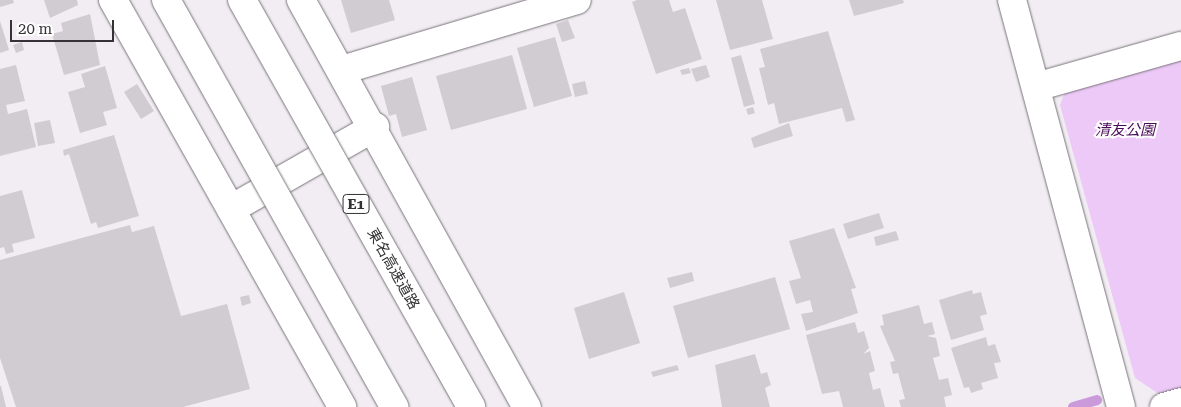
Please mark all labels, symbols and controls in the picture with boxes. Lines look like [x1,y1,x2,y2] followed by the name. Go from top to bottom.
[12,10,116,42] scale bar
[18,20,52,38] text: 20 m
[1095,122,1155,140] park label: 清友公園
[342,192,370,215] road number: E1
[363,225,423,313] street label: 東名高速道路

